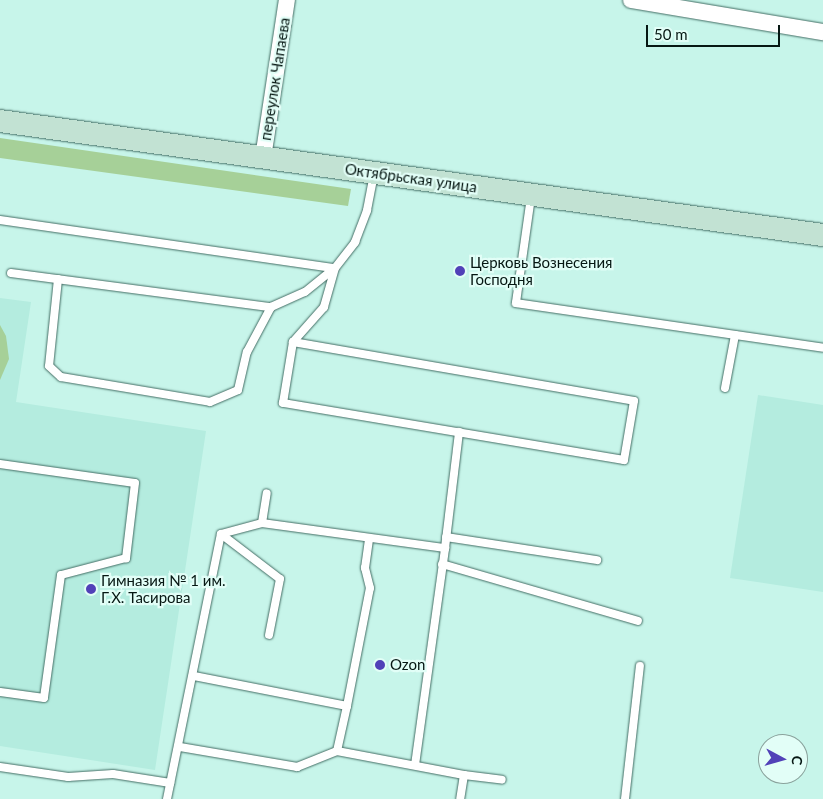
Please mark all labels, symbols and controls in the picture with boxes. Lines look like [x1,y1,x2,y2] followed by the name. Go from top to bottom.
[648,15,782,47] scale bar
[256,16,294,142] street label: переулок Чапаева
[654,25,688,43] text: 50 m
[344,160,478,196] street label: Октябрьская улица
[470,253,612,288] place label: Церковь Вознесения Господня
[454,265,466,277] marker: Церковь Вознесения Господня
[101,571,226,606] place label: Гимназия № 1 им. Г.Х. Тасирова
[85,583,97,595] marker: Гимназия № 1 им. Г.Х. Тасирова
[390,656,425,674] place label: Ozon
[374,659,386,671] marker: Ozon
[758,734,808,784] north arrow
[788,755,806,766] text: С

